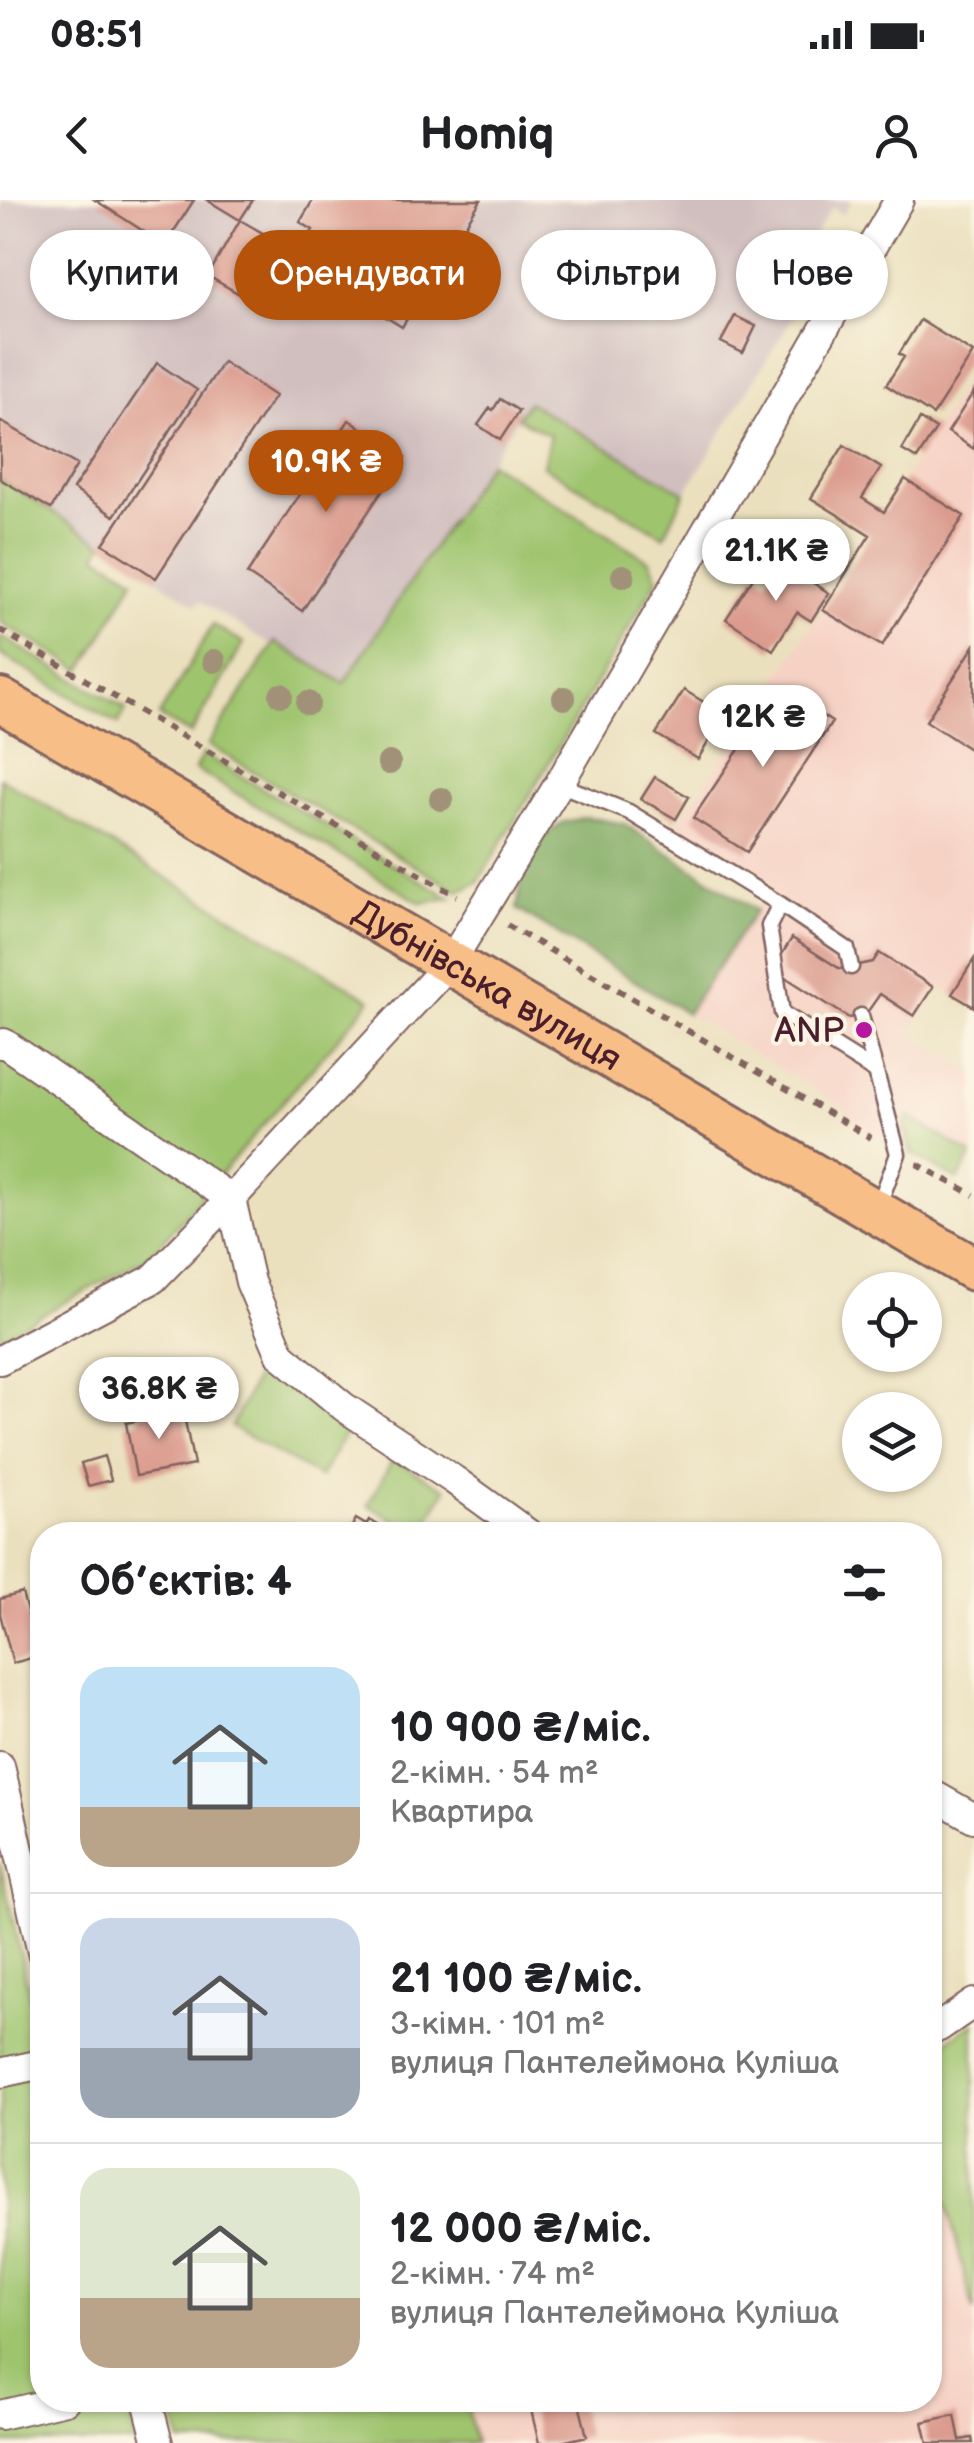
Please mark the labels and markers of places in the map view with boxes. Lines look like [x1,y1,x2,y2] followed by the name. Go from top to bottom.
[234,430,418,515] pin: 10.9K ₴
[684,519,868,604] pin: 21.1K ₴
[693,685,833,770] pin: 12K ₴
[774,1010,844,1053] place label: ANP
[853,1019,875,1041] marker: ANP
[67,1357,251,1442] pin: 36.8K ₴

